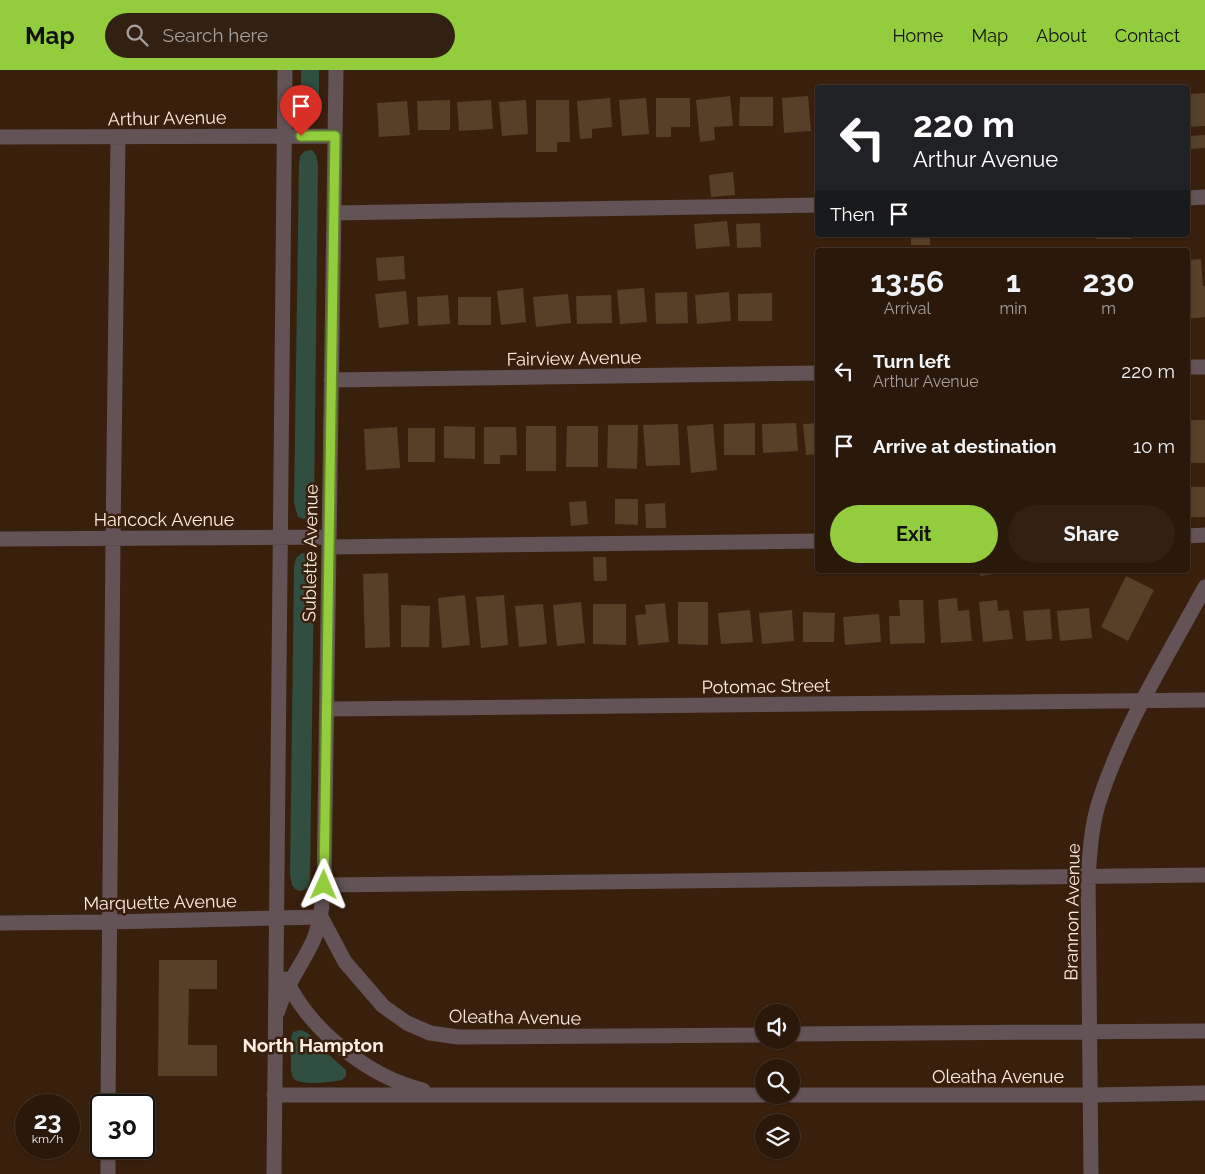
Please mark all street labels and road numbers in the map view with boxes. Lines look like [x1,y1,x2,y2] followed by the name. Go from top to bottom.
[107,106,227,130] street label: Arthur Avenue
[507,346,642,370] street label: Fairview Avenue
[298,484,322,622] street label: Sublette Avenue
[94,509,235,530] street label: Hancock Avenue
[701,674,831,698] street label: Potomac Street
[1060,843,1084,981] street label: Brannon Avenue
[83,890,237,914] street label: Marquette Avenue
[449,1005,582,1029] street label: Oleatha Avenue
[932,1066,1065,1087] street label: Oleatha Avenue

